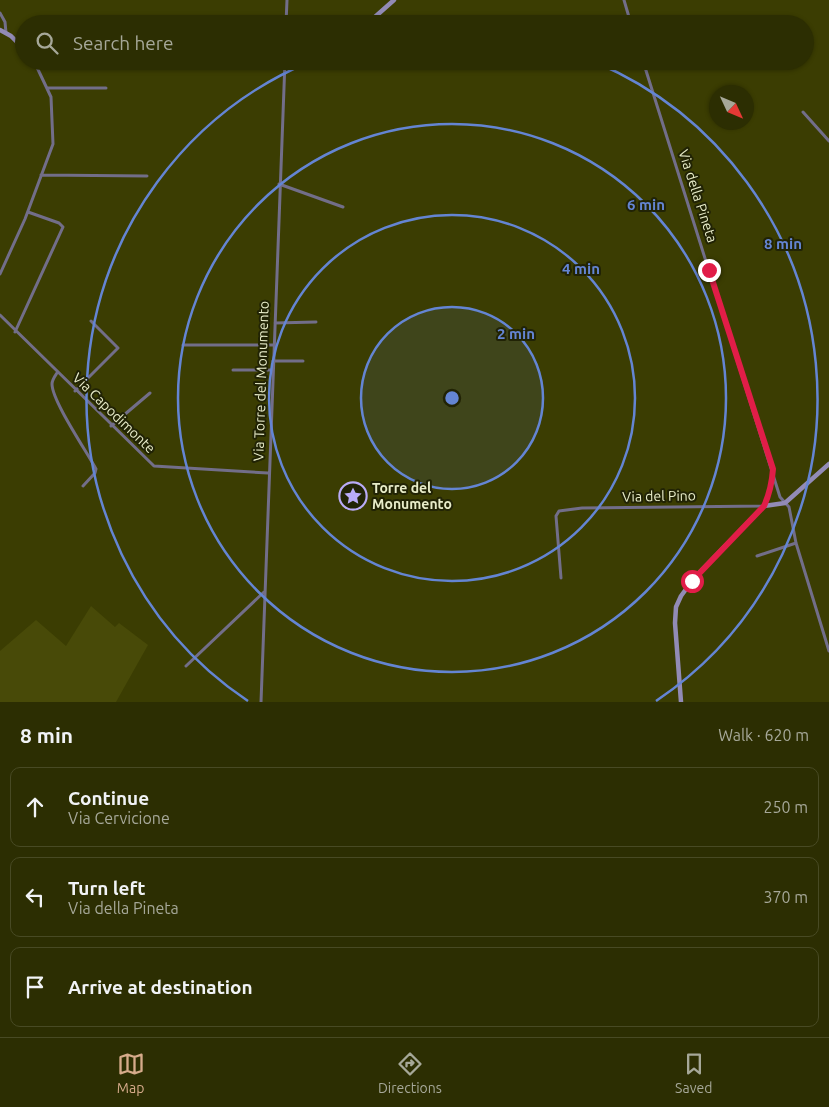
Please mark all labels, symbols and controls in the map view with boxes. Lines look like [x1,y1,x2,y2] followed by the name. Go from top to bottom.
[15,15,814,70] search box
[33,29,61,57] icon: search
[73,32,173,54] text: Search here
[709,85,754,130] north arrow
[675,147,721,245] street label: Via della Pineta
[627,196,665,213] text: 6 min
[764,235,802,252] text: 8 min
[698,259,721,282] route end
[562,260,600,277] text: 4 min
[250,300,272,462] street label: Via Torre del Monumento
[497,325,535,342] text: 2 min
[69,370,159,456] street label: Via Capodimonte
[443,389,461,407] centre of rings
[372,480,452,512] place label: Torre del Monumento
[338,481,368,511] place icon: Torre del Monumento
[622,487,696,505] street label: Via del Pino
[681,570,704,593] route start
[20,723,73,747] text: 8 min
[718,726,809,744] text: Walk · 620 m
[68,787,149,809] text: Continue
[21,793,49,821] icon: ahead
[763,798,808,816] text: 250 m
[68,809,170,827] text: Via Cervicione
[68,877,146,899] text: Turn left
[21,883,49,911] icon: left
[763,888,808,906] text: 370 m
[68,899,179,917] text: Via della Pineta
[21,973,49,1001] icon: arrive
[68,976,253,998] text: Arrive at destination
[117,1050,145,1096] tab: Map
[378,1050,442,1096] tab: Directions
[675,1050,712,1096] tab: Saved

